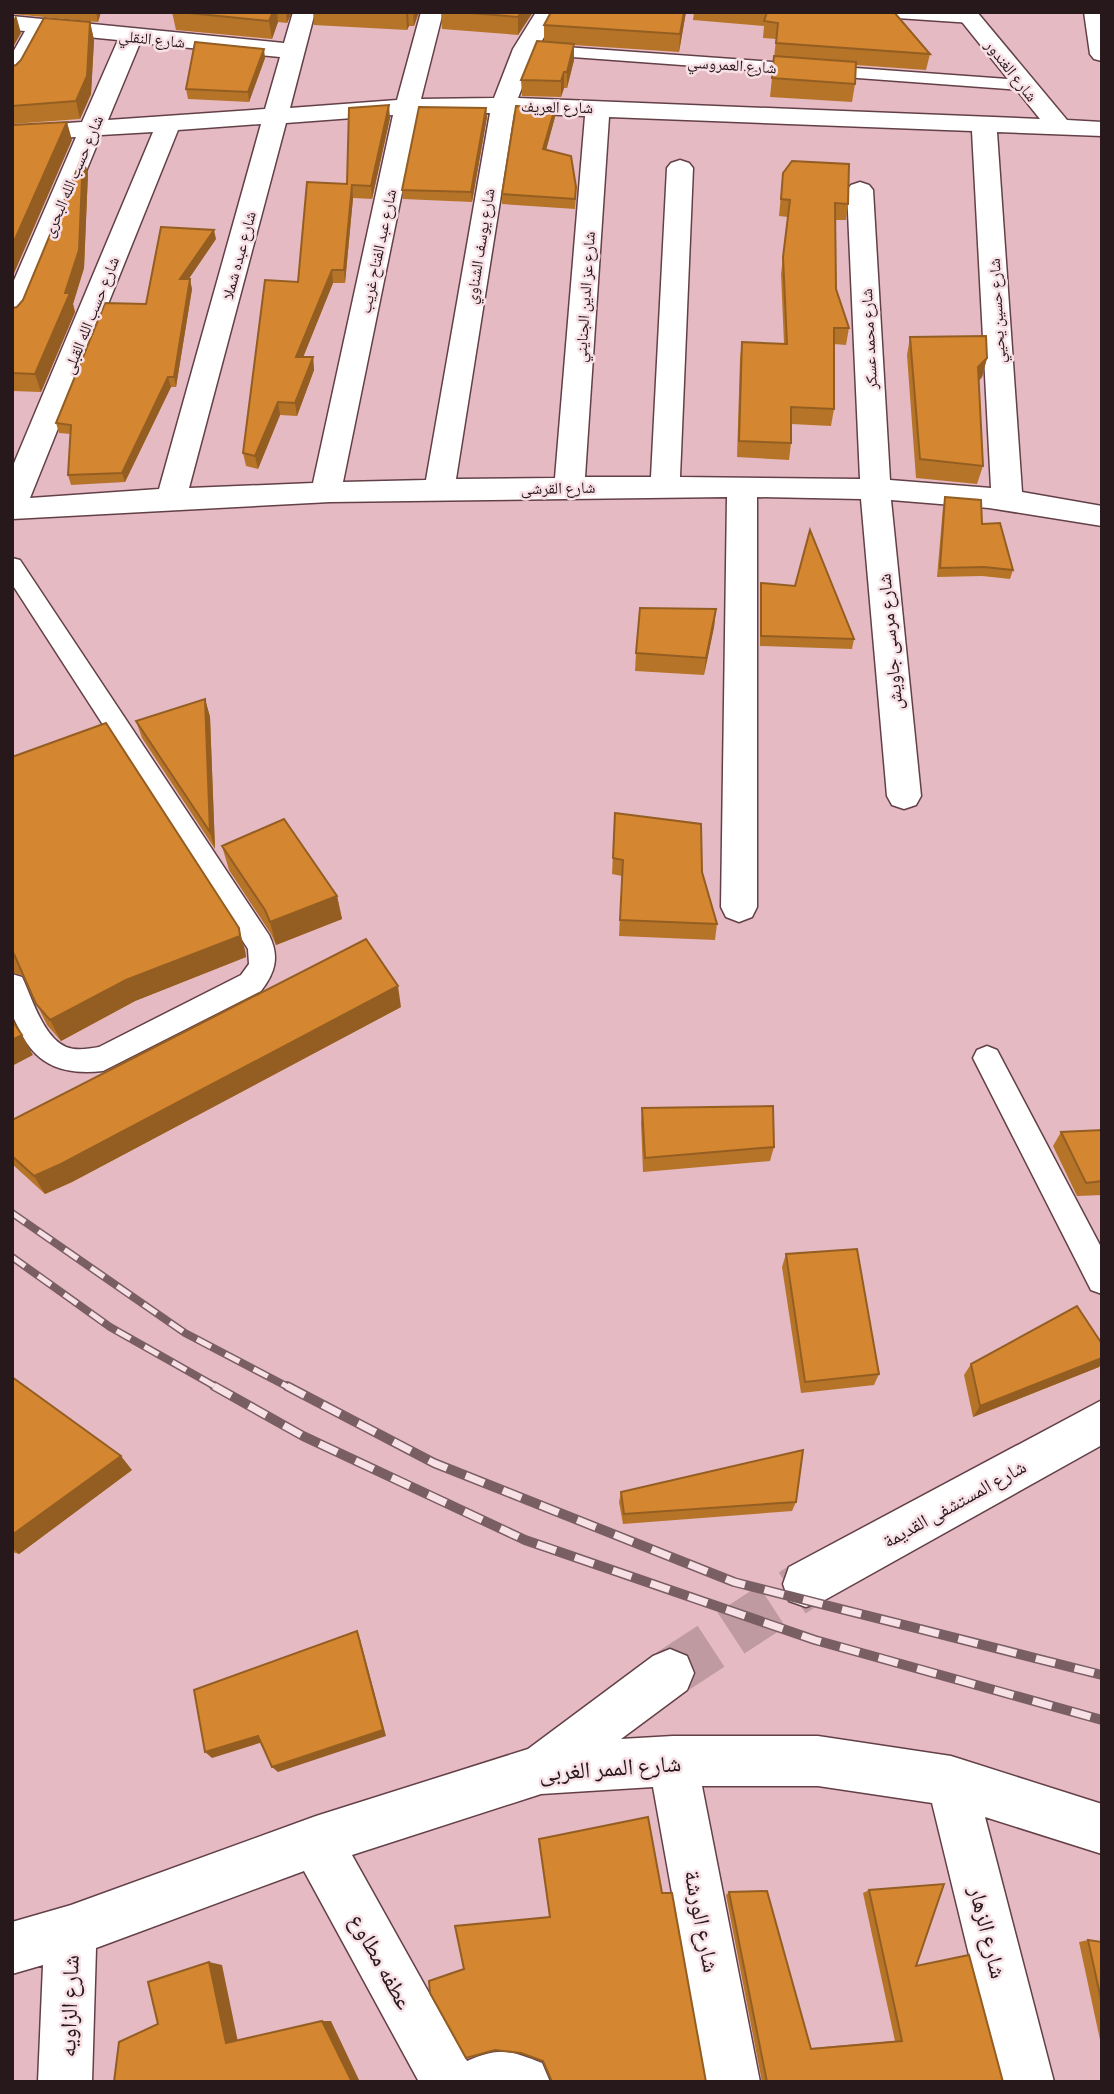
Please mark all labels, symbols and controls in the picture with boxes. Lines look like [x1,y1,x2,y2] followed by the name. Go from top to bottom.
[118,25,186,55] street label: شارع النقلي
[980,35,1042,106] street label: شارع الغندور
[686,51,777,81] street label: شارع العمروسي
[521,96,593,118] street label: شارع العريف
[38,112,108,241] street label: شارع حسب الله البحرى
[355,187,401,315] street label: شارع عبد الفتاح غريب
[460,187,502,306] street label: شارع يوسف الشناوي
[217,209,261,302] street label: شارع عبده شملا
[570,231,602,364] street label: شارع عز الدين الجنايني
[58,254,124,377] street label: شارع حسب الله القبلى
[984,258,1012,364] street label: شارع حسين يحيي
[856,288,882,391] street label: شارع محمد عسكر
[520,477,596,499] street label: شارع القرشى
[872,573,907,711] street label: شارع مرسى جاويش
[878,1454,1030,1553] street label: شارع المستشفى القديمة
[538,1748,682,1788] street label: شارع الممر الغربى
[677,1867,727,1975] street label: شارع الورشة
[962,1882,1014,1982] street label: شارع الزهار
[343,1908,420,2015] street label: عطفه مطاوع
[52,1954,86,2058] street label: شارع الزاويه

